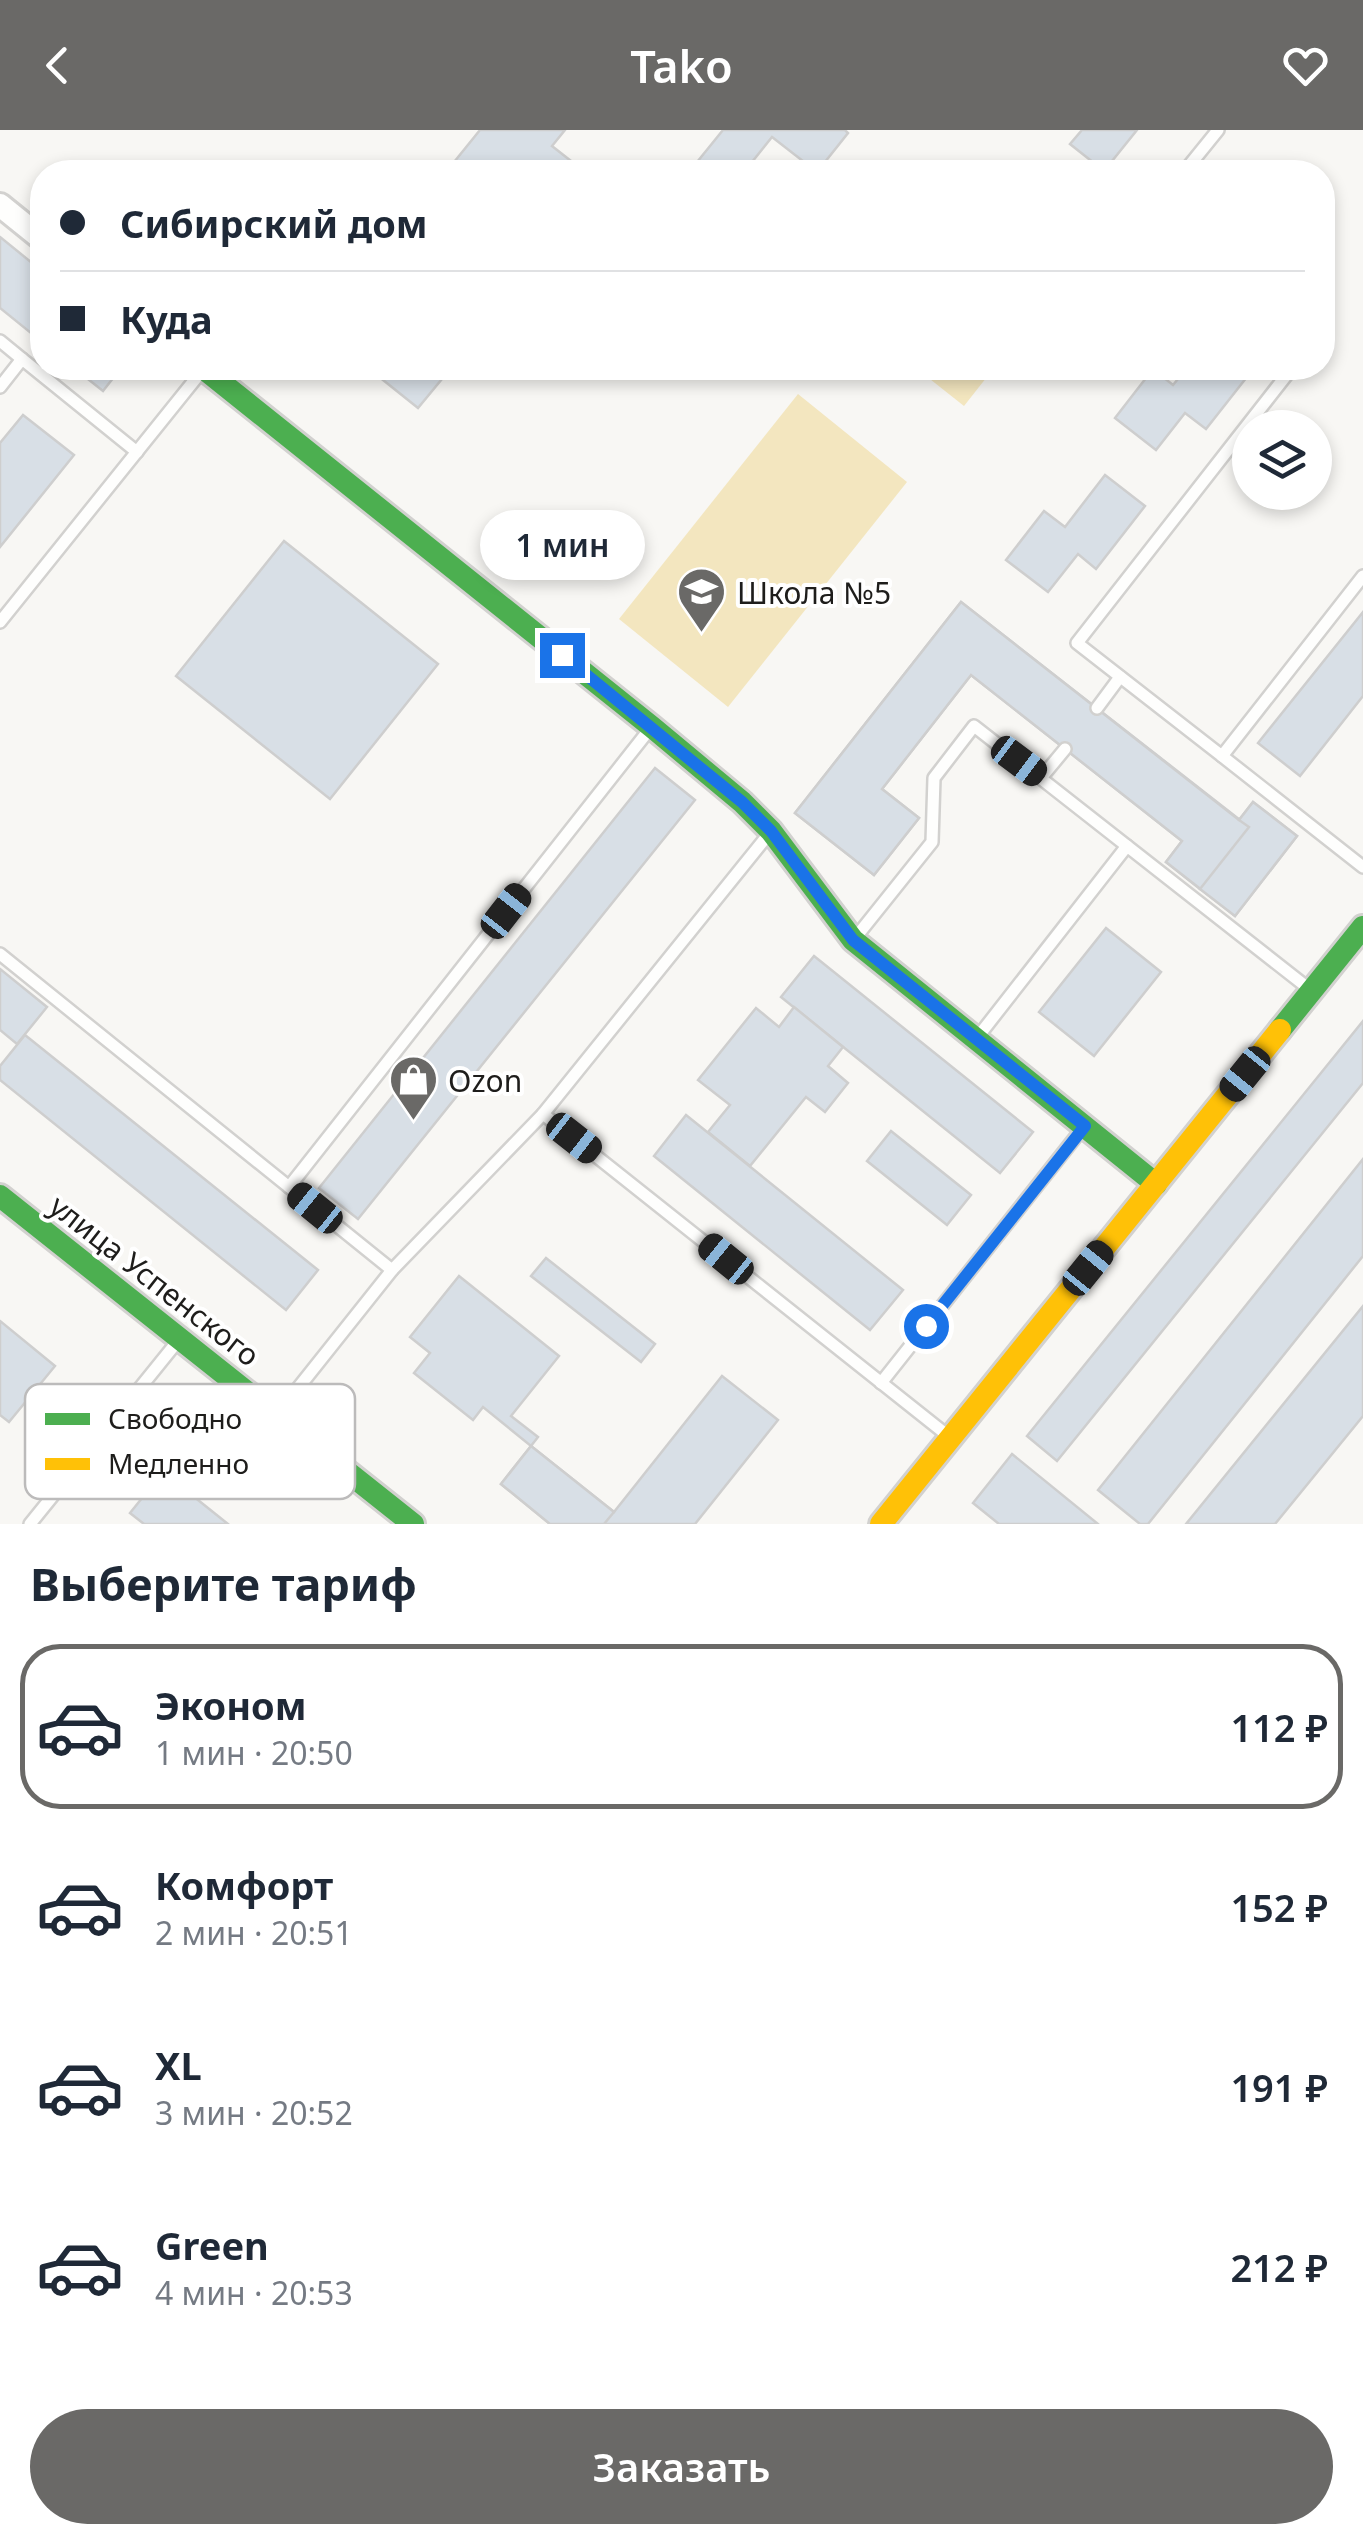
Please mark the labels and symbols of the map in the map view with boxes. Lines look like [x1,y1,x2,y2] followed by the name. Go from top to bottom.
[480,510,644,580] callout: 1 мин
[676,566,728,634] school or university icon: Школа №5
[737,572,891,613] place label: Школа №5
[540,633,585,678] route end
[986,731,1052,791] car
[476,878,536,944] car
[1214,1041,1276,1107] car
[387,1054,439,1122] shop icon: Ozon
[448,1060,522,1101] place label: Ozon
[541,1108,607,1168] car
[282,1177,348,1239] car
[41,1185,269,1375] street label: улица Успенского
[693,1228,759,1290] car
[1057,1235,1119,1301] car
[904,1304,949,1349] route start
[25,1384,355,1499] legend
[108,1399,242,1437] text: Свободно
[108,1444,249,1482] text: Медленно

